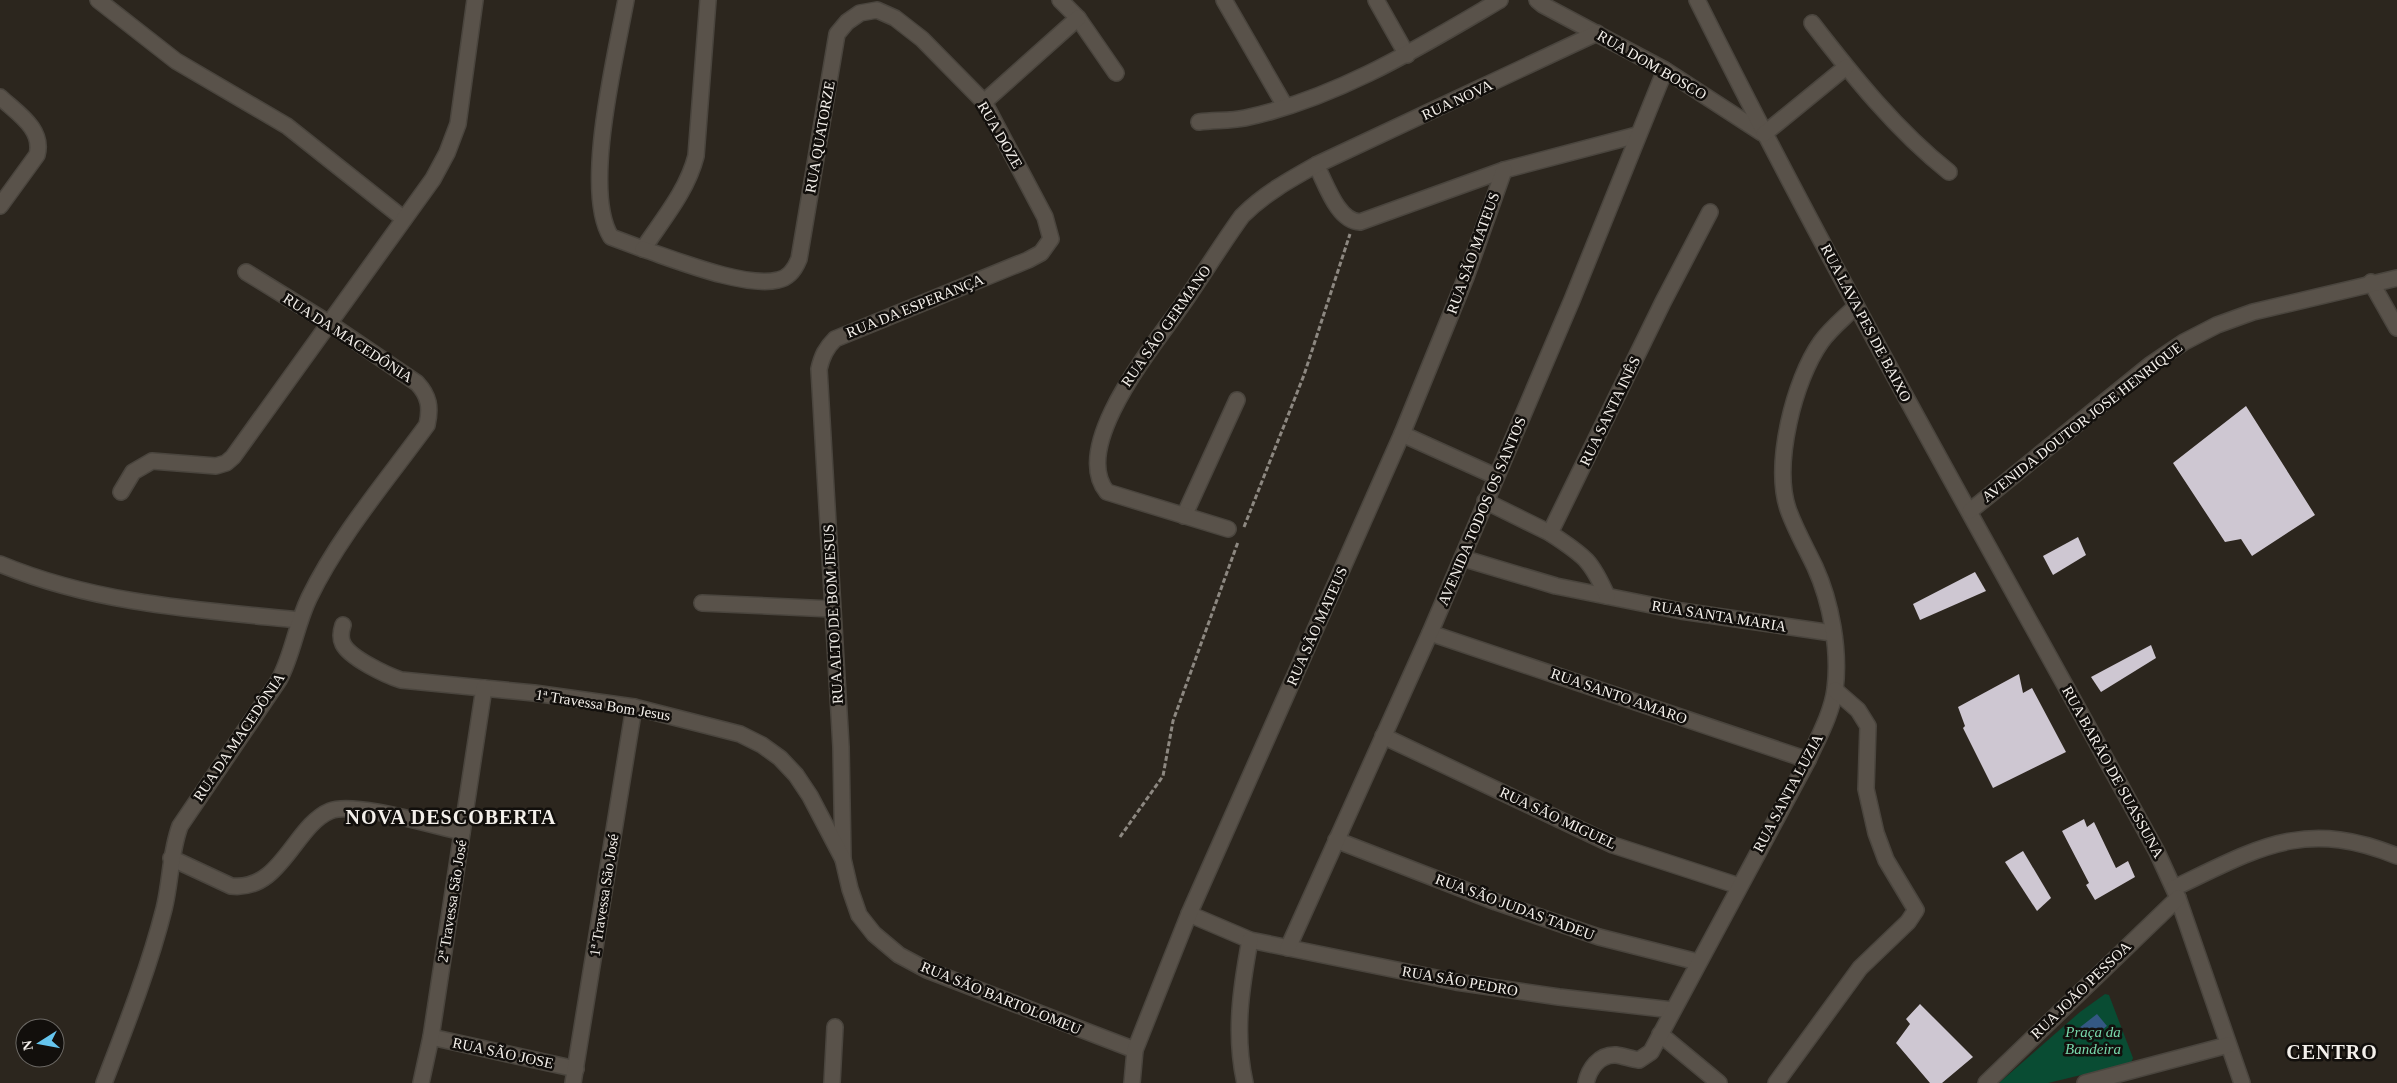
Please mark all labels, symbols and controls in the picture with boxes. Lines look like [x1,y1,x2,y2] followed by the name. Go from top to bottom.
[1595,27,1710,103] street label: RUA DOM BOSCO
[1419,77,1495,123] street label: RUA NOVA
[802,80,838,194] street label: RUA QUATORZE
[974,99,1026,171] street label: RUA DOZE
[1444,190,1502,316] street label: RUA SÃO MATEUS
[1818,241,1914,405] street label: RUA LAVA PES DE BAIXO
[1118,262,1214,390] street label: RUA SÃO GERMANO
[844,271,986,341] street label: RUA DA ESPERANÇA
[280,290,416,386] street label: RUA DA MACEDÔNIA
[1979,339,2185,505] street label: AVENIDA DOUTOR JOSE HENRIQUE
[1577,354,1643,468] street label: RUA SANTA INÊS
[1435,414,1529,608] street label: AVENIDA TODOS OS SANTOS
[820,524,846,704] street label: RUA ALTO DE BOM JESUS
[1284,564,1350,688] street label: RUA SÃO MATEUS
[1650,597,1788,635] street label: RUA SANTA MARIA
[1549,665,1689,727] street label: RUA SANTO AMARO
[190,670,288,804] street label: RUA DA MACEDÔNIA
[2059,683,2167,861] street label: RUA BARÃO DE SUASSUNA
[534,686,672,724] street label: 1ª Travessa Bom Jesus
[1750,731,1826,855] street label: RUA SANTA LUZIA
[1497,784,1619,852] street label: RUA SÃO MIGUEL
[346,806,556,828] district label: NOVA DESCOBERTA
[586,832,622,957] street label: 1ª Travessa São José
[434,838,470,963] street label: 2ª Travessa São José
[1433,871,1597,943] street label: RUA SÃO JUDAS TADEU
[2028,938,2134,1042] street label: RUA JOÃO PESSOA
[919,958,1084,1038] street label: RUA SÃO BARTOLOMEU
[1401,963,1519,999] street label: RUA SÃO PEDRO
[15,1018,65,1068] north arrow
[2064,1024,2121,1057] park label: Praça da Bandeira
[451,1035,555,1071] street label: RUA SÃO JOSE
[19,1039,36,1052] text: N
[2286,1041,2378,1063] district label: CENTRO

